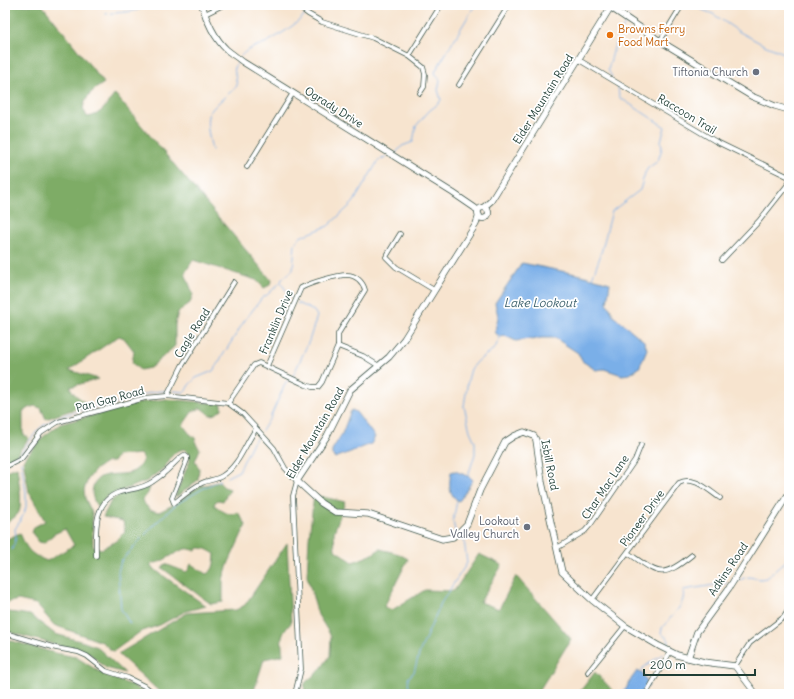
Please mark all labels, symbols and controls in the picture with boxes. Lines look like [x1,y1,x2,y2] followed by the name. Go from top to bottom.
[618,22,685,49] place label: Browns Ferry Food Mart
[605,30,615,40] marker: Browns Ferry Food Mart
[510,51,577,147] street label: Elder Mountain Road
[672,65,748,79] place label: Tiftonia Church
[751,67,761,77] marker: Tiftonia Church
[302,83,366,131] street label: Ogrady Drive
[655,91,719,137] street label: Raccoon Trail
[256,288,296,356] street label: Franklin Drive
[504,295,578,310] water label: Lake Lookout
[171,305,213,361] street label: Cagle Road
[74,383,146,415] street label: Pan Gap Road
[283,384,347,481] street label: Elder Mountain Road
[538,438,562,492] street label: Isbill Road
[578,452,632,522] street label: Char Mac Lane
[617,487,667,549] street label: Pioneer Drive
[450,514,519,541] place label: Lookout Valley Church
[522,522,532,532] marker: Lookout Valley Church
[705,539,751,598] street label: Adkins Road
[644,651,755,677] scale bar
[650,657,686,672] text: 200 m

